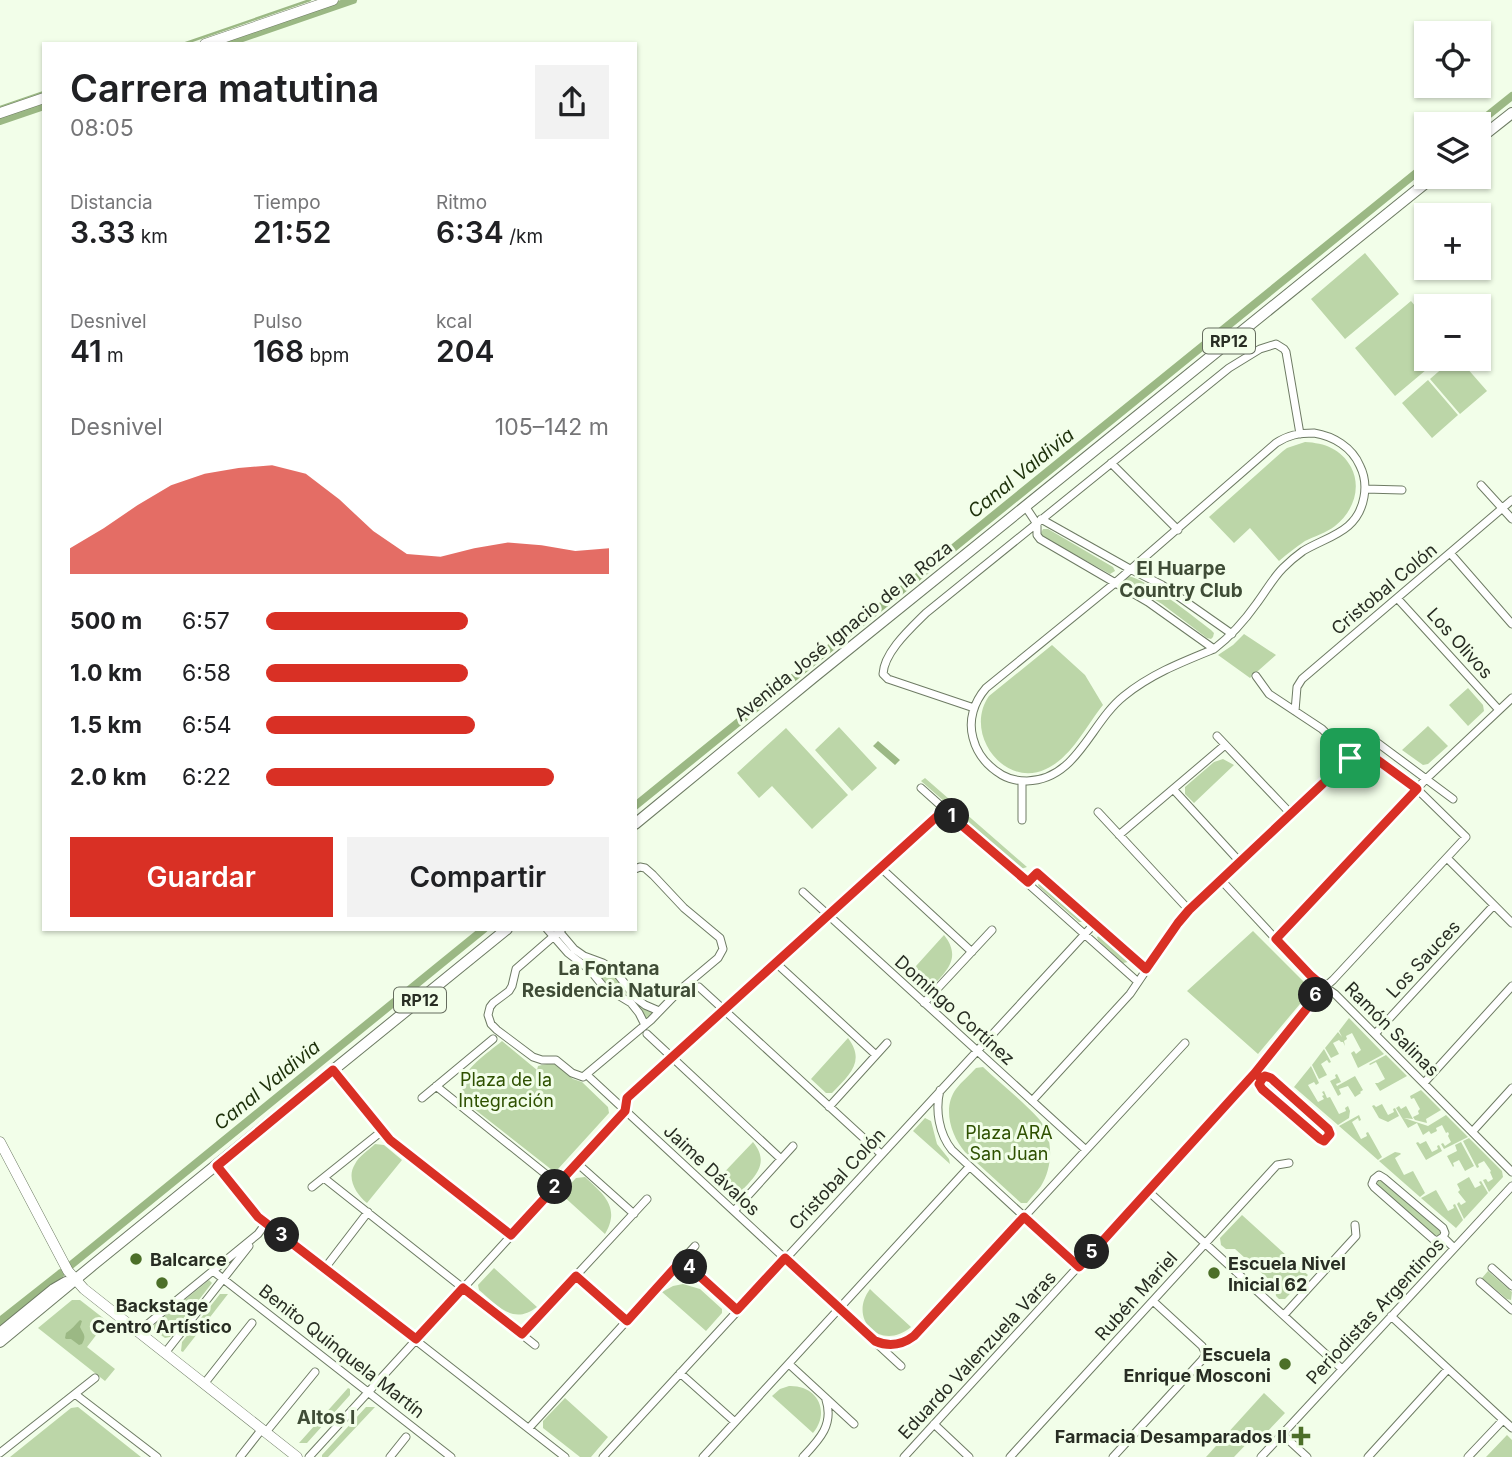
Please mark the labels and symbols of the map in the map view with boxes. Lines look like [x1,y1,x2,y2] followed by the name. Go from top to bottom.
[1203,328,1255,354] road number: RP12
[963,423,1079,523] water label: Canal Valdivia
[730,537,956,725] street label: Avenida José Ignacio de la Roza
[1327,539,1441,639] street label: Cristobal Colón
[1119,557,1243,602] district label: El Huarpe Country Club
[1423,603,1497,683] street label: Los Olivos
[1320,728,1380,788] pin
[934,798,970,834] pin: 1
[1382,916,1464,1002] street label: Los Sauces
[891,951,1019,1069] street label: Domingo Cortínez
[522,957,696,1002] district label: La Fontana Residencia Natural
[1298,978,1334,1012] pin: 6
[1341,978,1443,1080] street label: Ramón Salinas
[394,988,446,1012] road number: RP12
[209,1035,325,1135] water label: Canal Valdivia
[458,1069,554,1111] park label: Plaza de la Integración
[660,1120,764,1220] street label: Jaime Dávalos
[965,1122,1053,1164] park label: Plaza ARA San Juan
[785,1124,889,1234] street label: Cristobal Colón
[538,1170,572,1204] pin: 2
[264,1218,300,1252] pin: 3
[1074,1234,1110,1270] pin: 5
[1302,1234,1448,1388] street label: Periodistas Argentinos
[1091,1247,1181,1345] street label: Rubén Mariel
[150,1249,227,1270] place label: Balcarce
[672,1250,708,1284] pin: 4
[128,1251,144,1267] marker: Balcarce
[1228,1253,1346,1295] place label: Escuela Nivel Inicial 62
[1206,1265,1222,1281] marker: Escuela Nivel Inicial 62
[894,1267,1060,1443] street label: Eduardo Valenzuela Varas
[154,1275,170,1291] marker: Backstage Centro Artístico
[255,1280,429,1422] street label: Benito Quinquela Martín
[92,1295,232,1337] place label: Backstage Centro Artístico
[1123,1344,1271,1386] place label: Escuela Enrique Mosconi
[1277,1356,1293,1372] marker: Escuela Enrique Mosconi
[297,1406,355,1429] district label: Altos I
[1055,1426,1287,1447] place label: Farmacia Desamparados II
[1293,1428,1309,1444] marker: Farmacia Desamparados II

